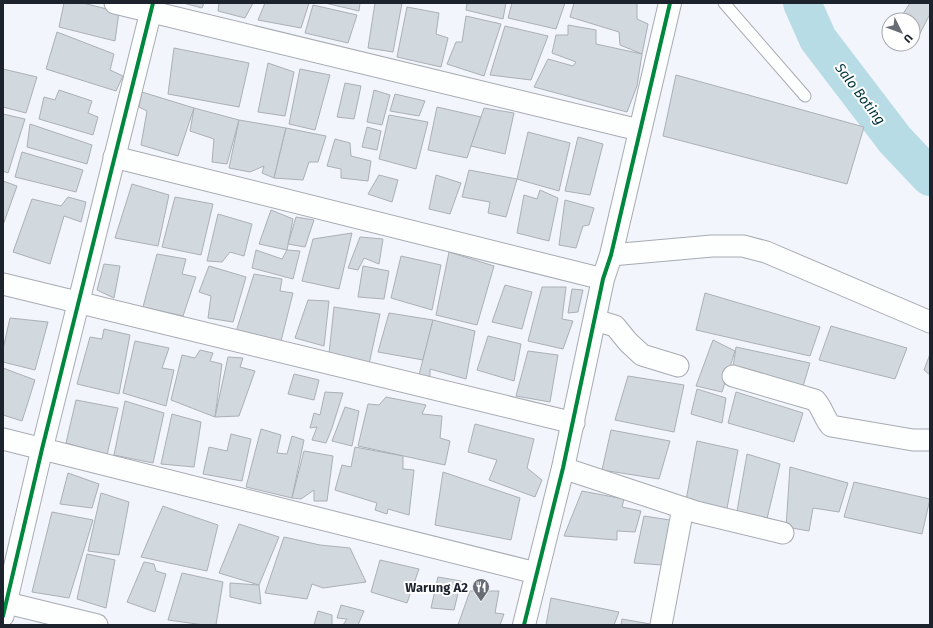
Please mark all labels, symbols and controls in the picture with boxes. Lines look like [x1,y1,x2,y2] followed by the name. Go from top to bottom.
[881,12,921,52] north arrow
[901,31,915,45] text: U
[831,59,889,128] water label: Salo Boting
[471,577,491,602] restaurant icon: Warung A2
[405,580,468,595] place label: Warung A2

